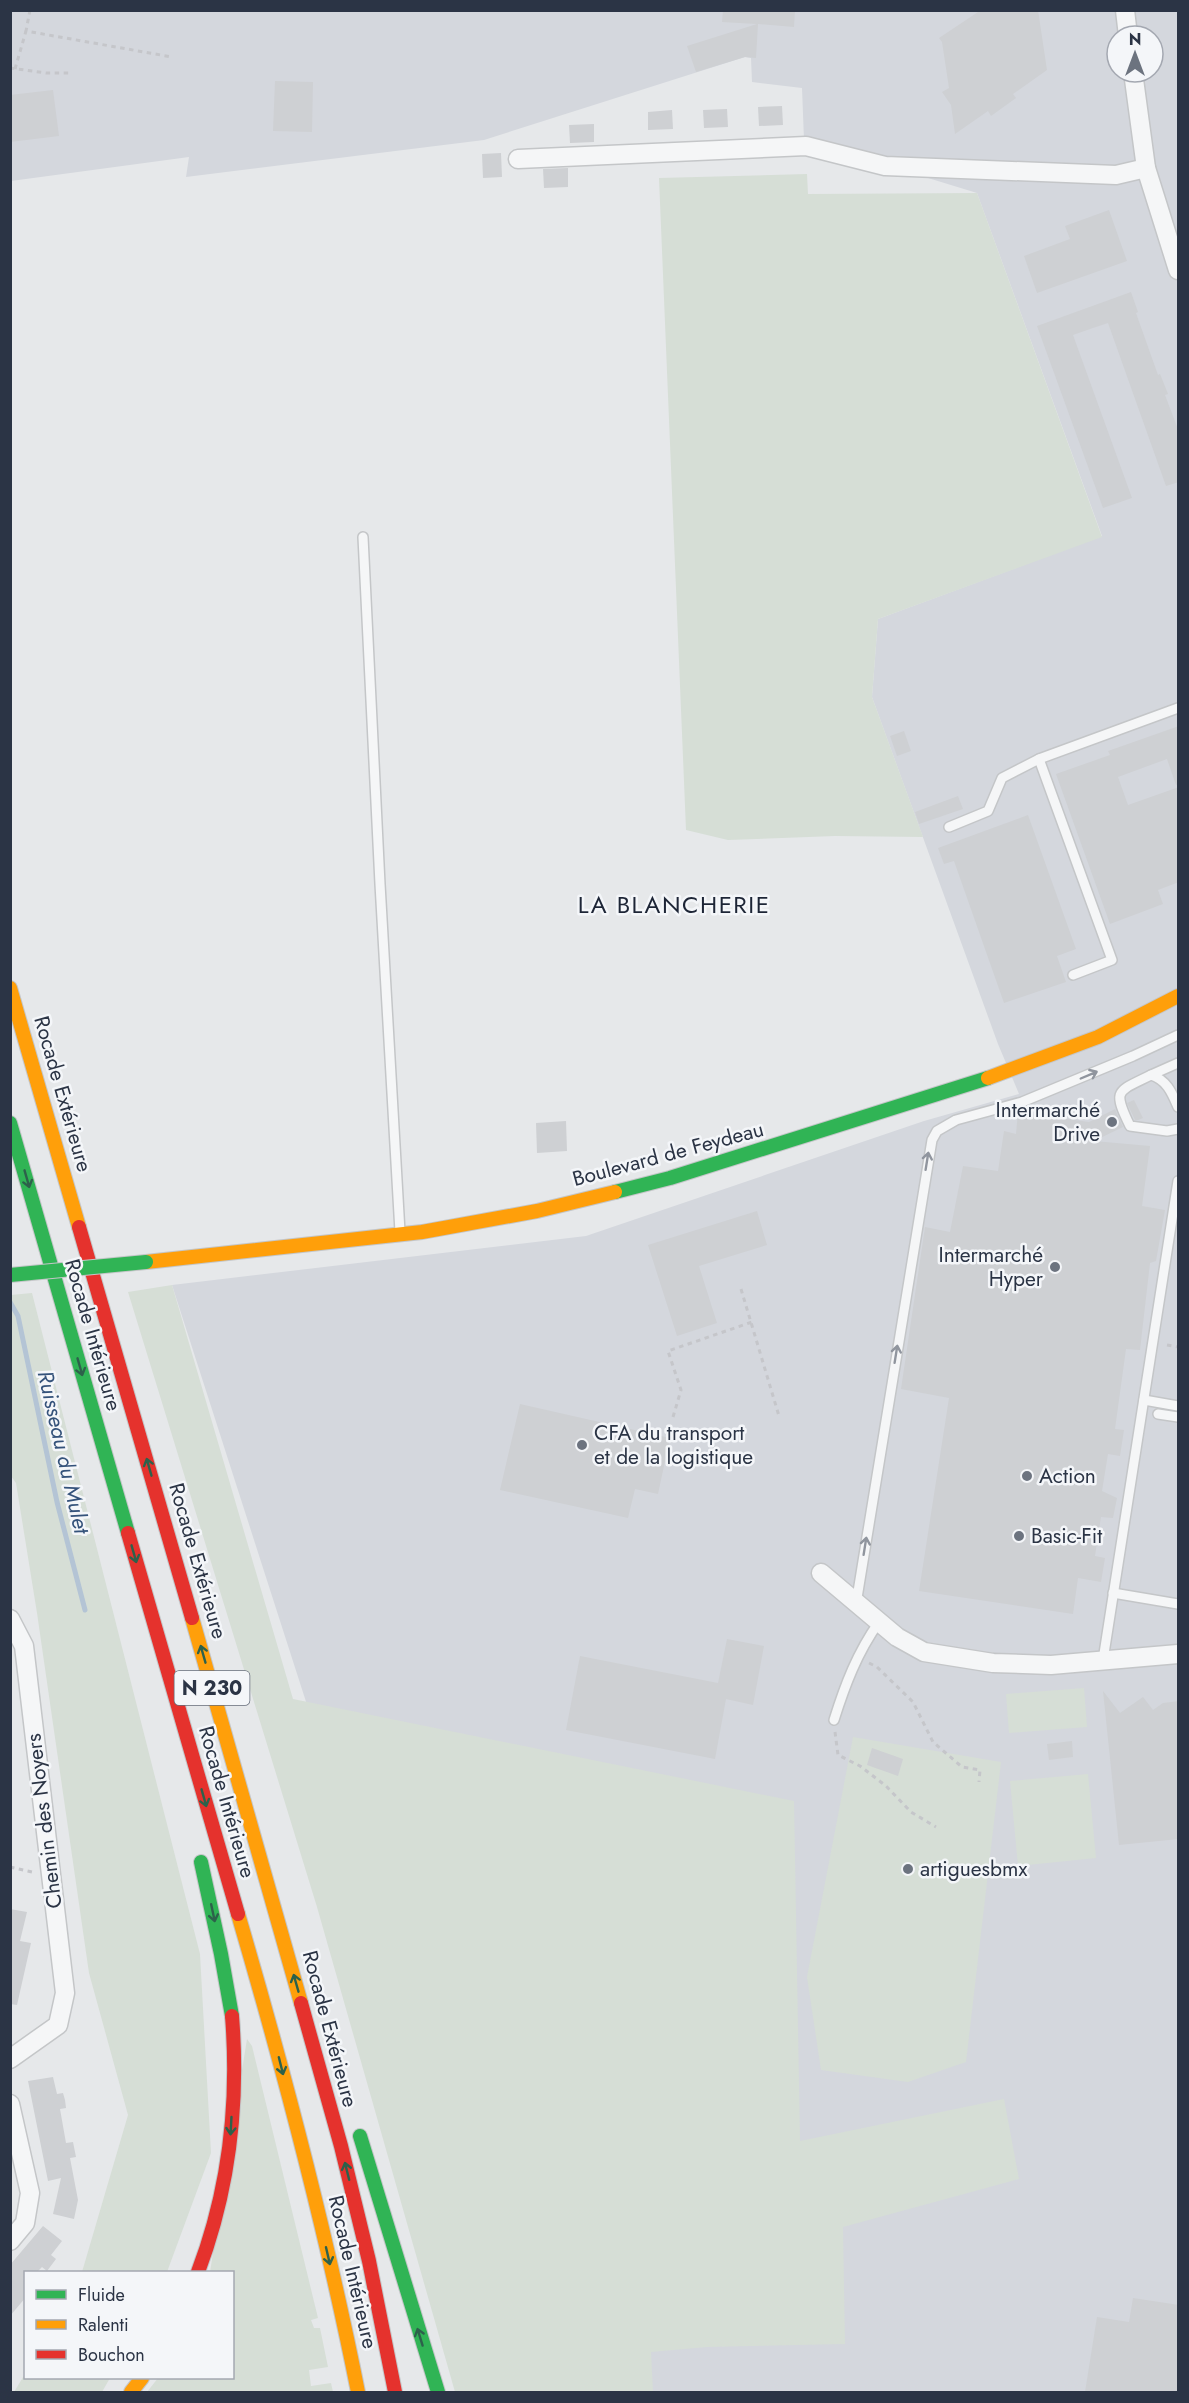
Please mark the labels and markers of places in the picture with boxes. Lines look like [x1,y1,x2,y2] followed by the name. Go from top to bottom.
[996,1095,1100,1149] place label: Intermarché Drive
[1105,1115,1119,1129] marker: Intermarché Drive
[939,1240,1044,1294] place label: Intermarché Hyper
[1048,1260,1062,1274] marker: Intermarché Hyper
[594,1418,753,1472] place label: CFA du transport et de la logistique
[575,1438,589,1452] marker: CFA du transport et de la logistique
[1039,1461,1096,1491] place label: Action
[1020,1469,1034,1483] marker: Action
[1031,1521,1102,1551] place label: Basic-Fit
[1012,1529,1026,1543] marker: Basic-Fit
[920,1854,1027,1884] place label: artiguesbmx
[901,1862,915,1876] marker: artiguesbmx

